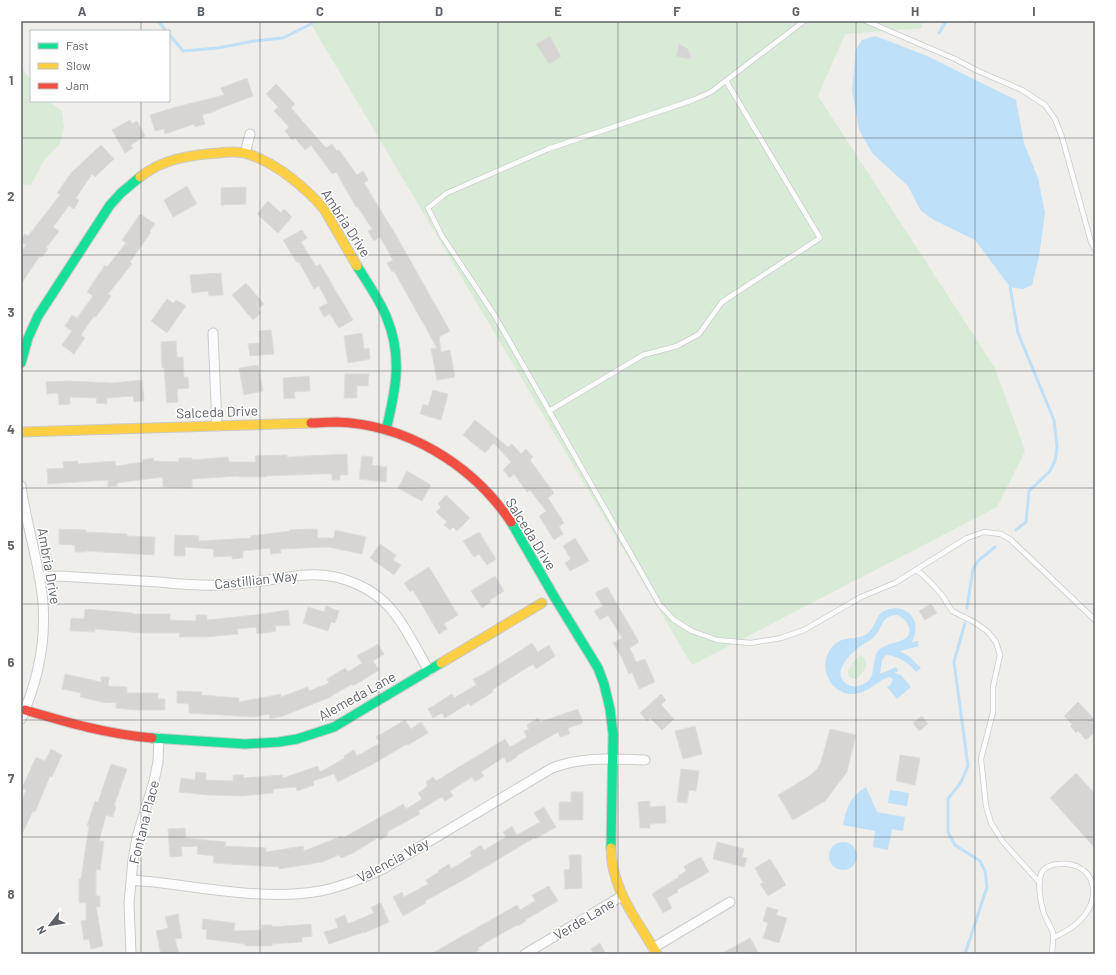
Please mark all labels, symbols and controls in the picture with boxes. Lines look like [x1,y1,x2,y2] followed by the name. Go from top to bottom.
[78,3,87,19] text: A
[197,3,205,19] text: B
[316,3,324,19] text: C
[435,3,443,19] text: D
[554,3,562,19] text: E
[673,3,681,19] text: F
[792,3,800,19] text: G
[911,3,919,19] text: H
[1032,3,1036,19] text: I
[30,30,170,102] legend
[66,38,89,52] text: Fast
[66,58,91,72] text: Slow
[9,72,13,88] text: 1
[66,78,89,92] text: Jam
[318,186,375,260] street label: Ambria Drive
[7,188,15,204] text: 2
[7,304,15,320] text: 3
[176,402,258,421] street label: Salceda Drive
[7,421,15,437] text: 4
[502,494,560,573] street label: Salceda Drive
[34,526,65,606] street label: Ambria Drive
[7,537,15,553] text: 5
[213,567,299,592] street label: Castillian Way
[8,654,15,670] text: 6
[315,667,398,724] street label: Alemeda Lane
[8,770,15,786] text: 7
[125,778,162,866] street label: Fontana Place
[354,833,432,886] street label: Valencia Way
[7,886,15,902] text: 8
[550,894,617,943] street label: Verde Lane
[30,905,70,945] north arrow
[34,924,48,937] text: N

